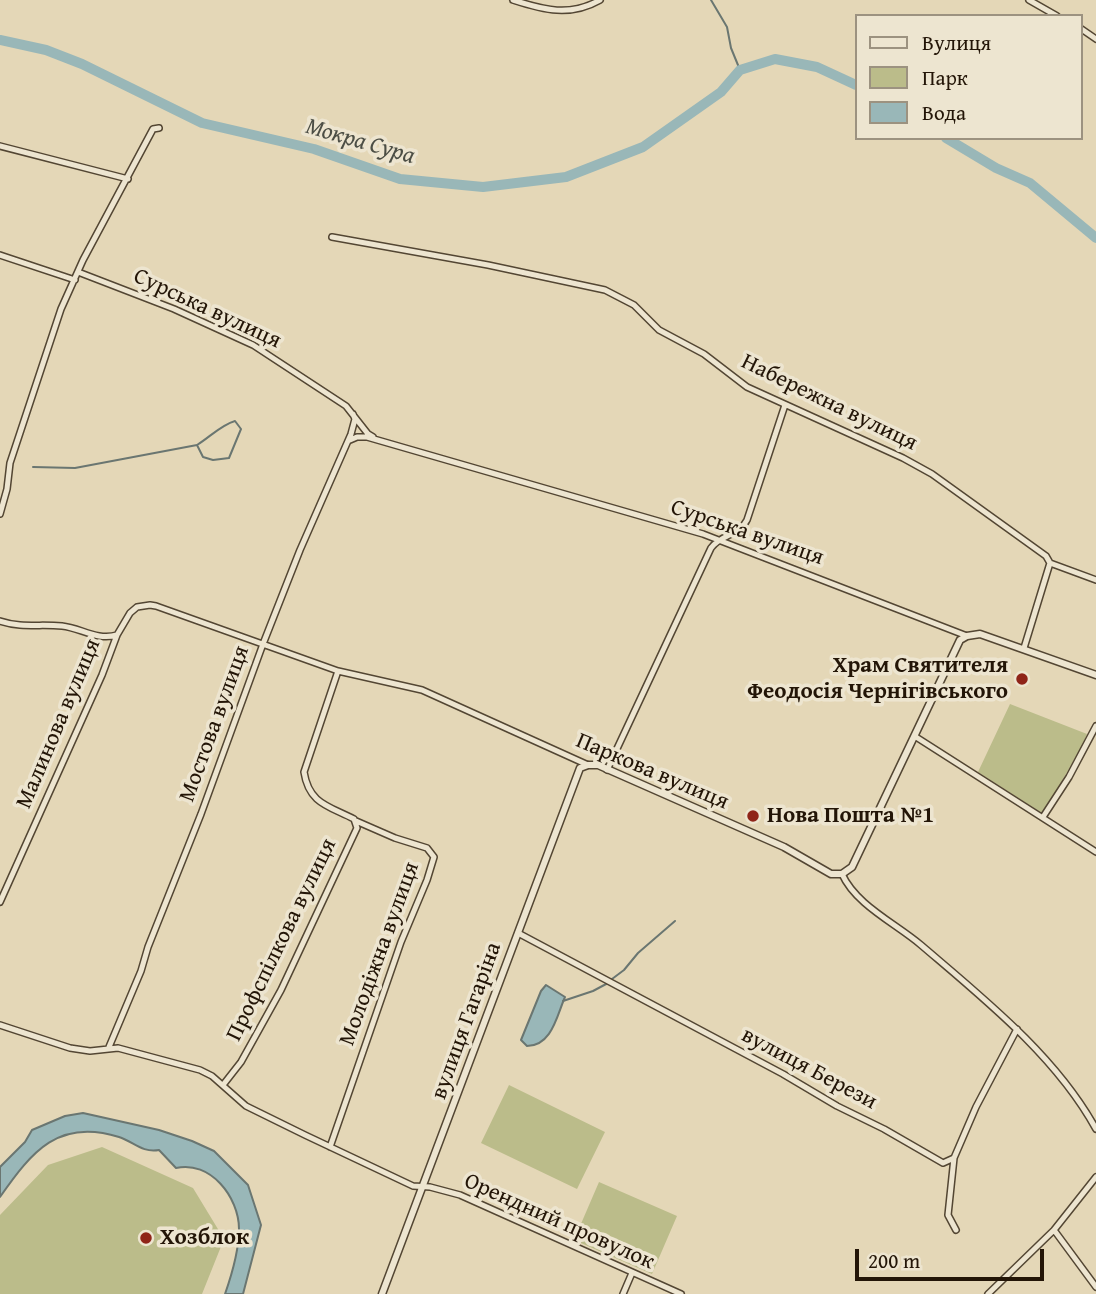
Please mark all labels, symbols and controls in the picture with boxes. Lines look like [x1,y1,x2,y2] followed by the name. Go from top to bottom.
[855,14,1082,140] legend
[922,27,991,58] text: Вулиця
[922,62,968,93] text: Парк
[922,97,966,128] text: Вода
[302,113,418,171] water label: Мокра Сура
[129,263,285,355] street label: Сурська вулиця
[737,348,921,458] street label: Набережна вулиця
[667,494,827,572] street label: Сурська вулиця
[11,635,107,813] street label: Малинова вулиця
[174,642,256,806] street label: Мостова вулиця
[747,652,1008,706] place label: Храм Святителя Феодосія Чернігівського
[1014,671,1030,687] marker: Храм Святителя Феодосія Чернігівського
[571,727,733,817] street label: Паркова вулиця
[767,802,934,830] place label: Нова Пошта №1
[745,808,761,824] marker: Нова Пошта №1
[221,834,343,1046] street label: Профспілкова вулиця
[334,858,426,1050] street label: Молодіжна вулиця
[426,939,508,1103] street label: вулиця Гагаріна
[736,1022,882,1116] street label: вулиця Берези
[460,1168,658,1276] street label: Орендний провулок
[160,1224,249,1252] place label: Хозблок
[138,1230,154,1246] marker: Хозблок
[858,1234,1047,1278] scale bar
[868,1245,920,1276] text: 200 m

